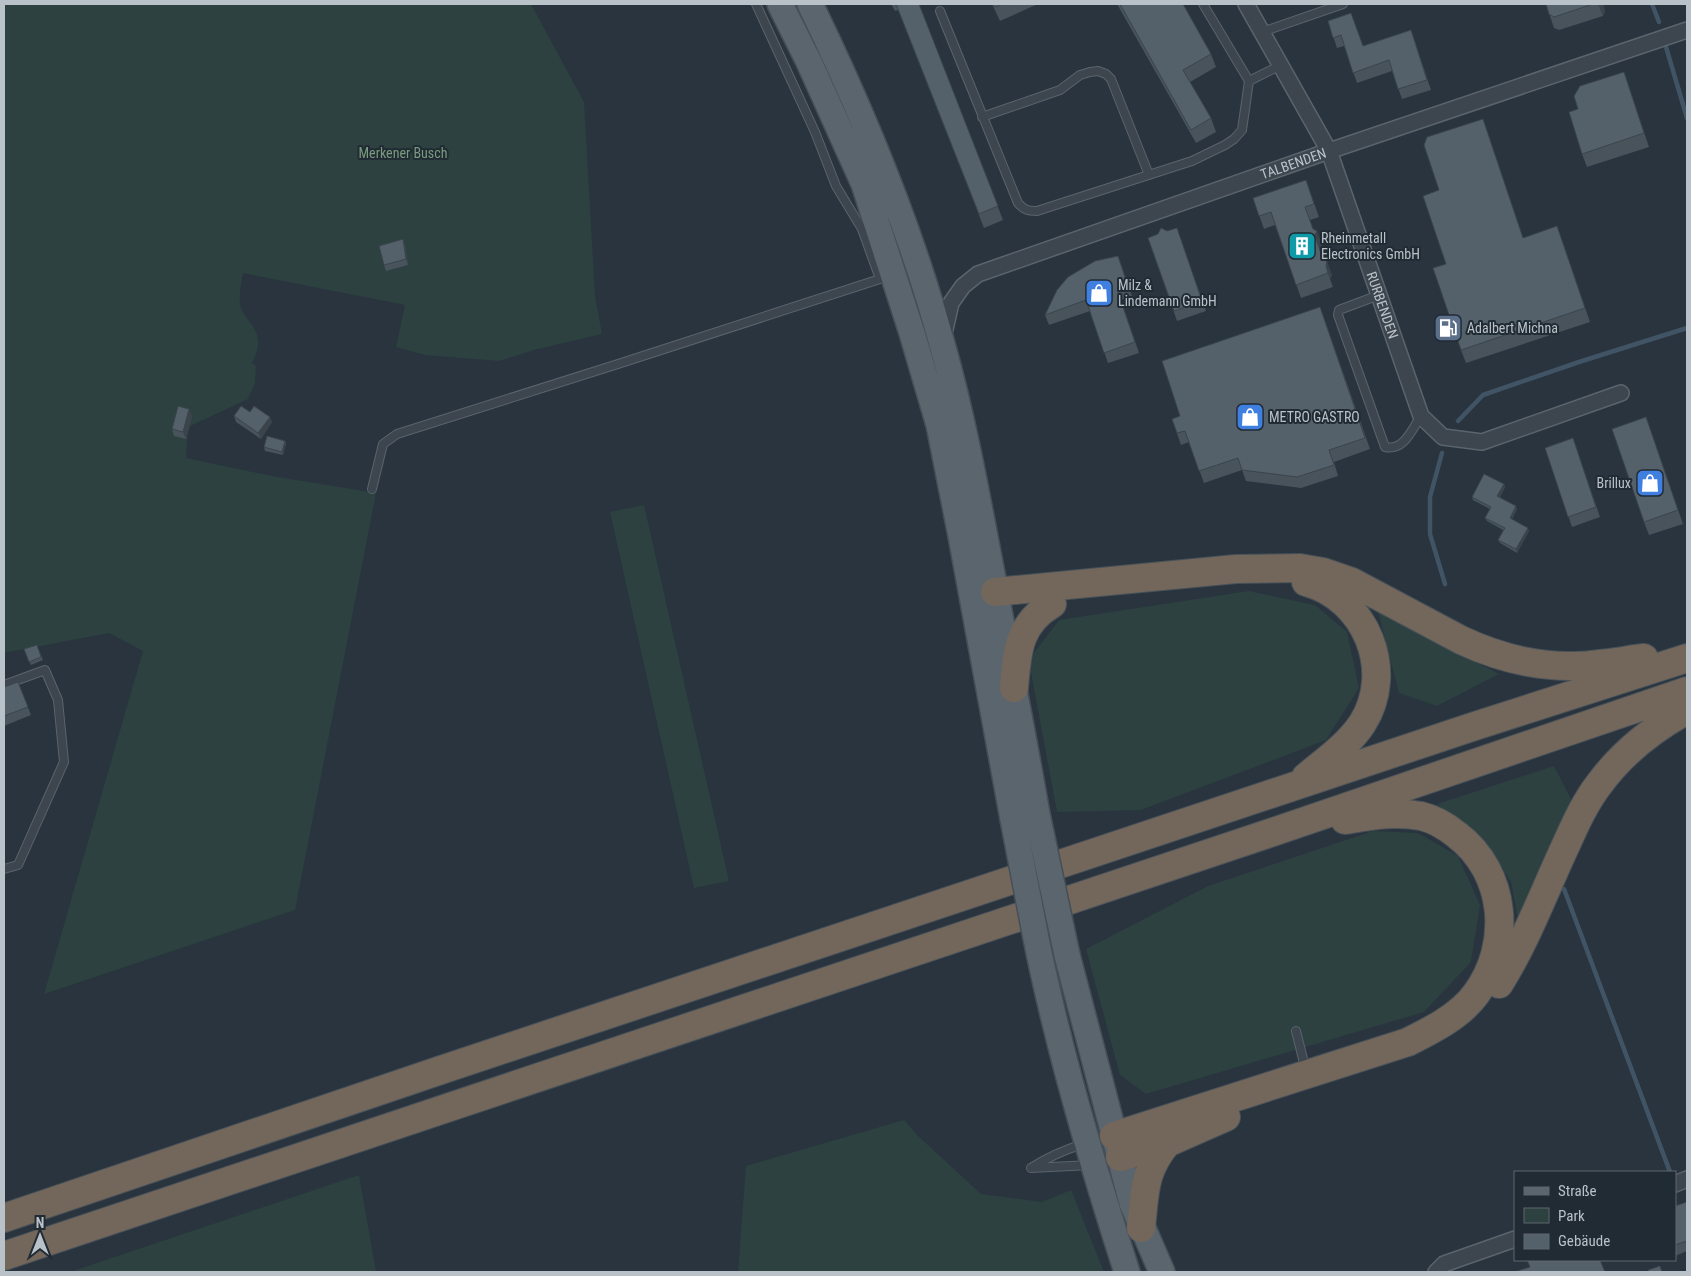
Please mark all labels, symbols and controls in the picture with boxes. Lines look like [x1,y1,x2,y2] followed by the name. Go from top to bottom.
[359,145,447,161] park label: Merkener Busch
[1258,145,1328,182] street label: TALBENDEN
[1321,230,1420,262] place label: Rheinmetall Electronics GmbH
[1287,231,1317,261] building icon: Rheinmetall Electronics GmbH
[1364,270,1402,341] street label: RURBENDEN
[1118,277,1217,309] place label: Milz & Lindemann GmbH
[1084,278,1114,308] shop icon: Milz & Lindemann GmbH
[1433,313,1463,343] fuel station icon: Adalbert Michna
[1467,320,1558,336] place label: Adalbert Michna
[1235,402,1265,432] shop icon: METRO GASTRO
[1269,409,1360,425] place label: METRO GASTRO
[1635,468,1665,498] shop icon: Brillux
[1597,475,1631,491] place label: Brillux
[1514,1171,1676,1261] legend
[1558,1182,1597,1200] text: Straße
[1558,1207,1585,1225] text: Park
[15,1211,65,1261] north arrow
[36,1215,44,1231] text: N
[1558,1232,1610,1250] text: Gebäude

